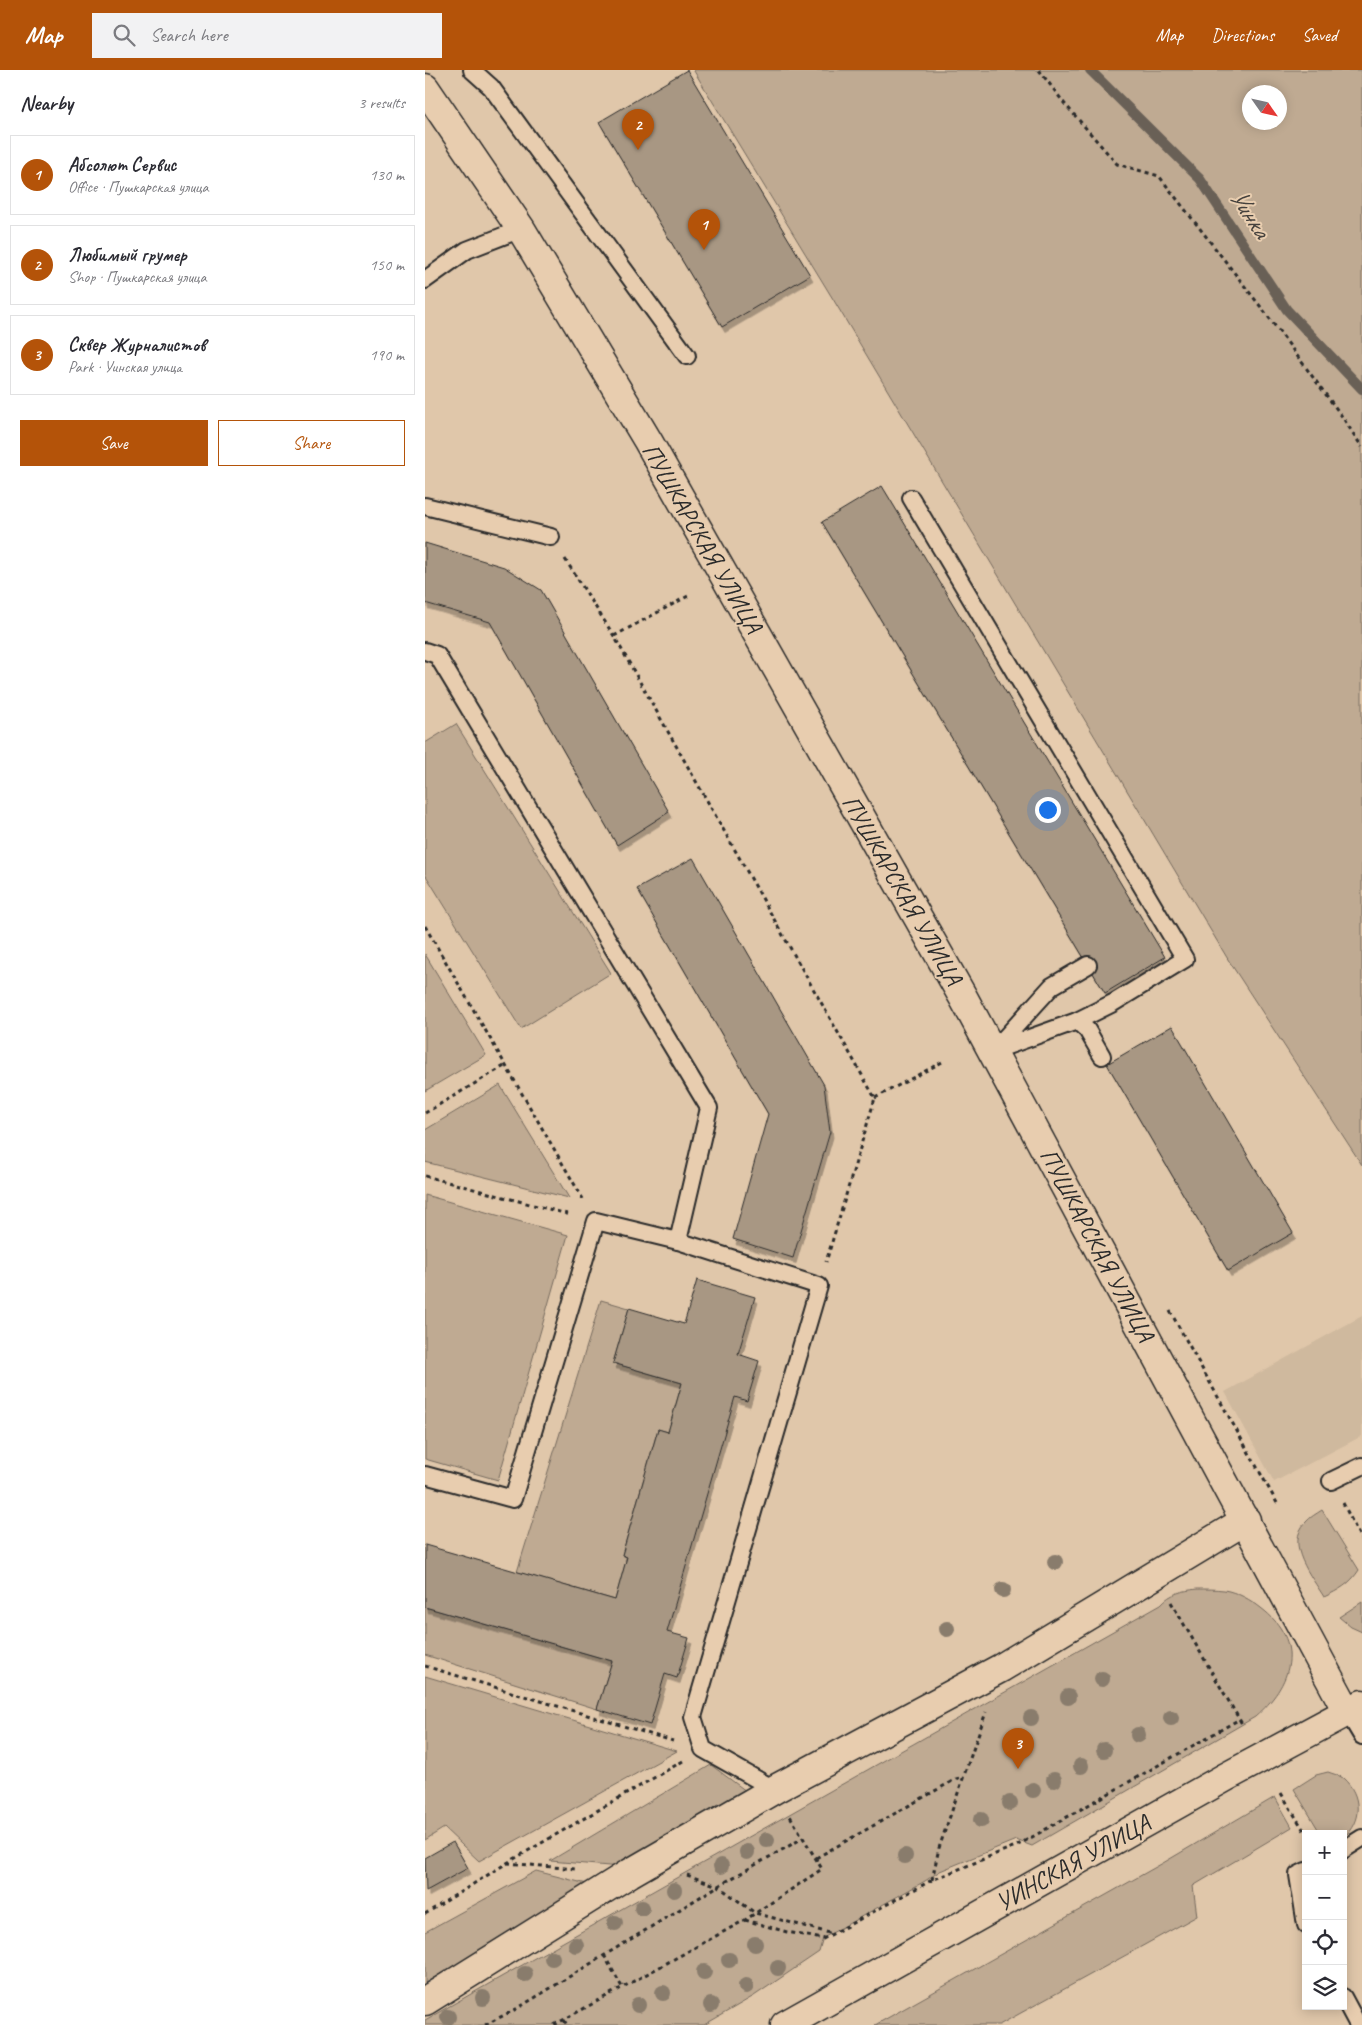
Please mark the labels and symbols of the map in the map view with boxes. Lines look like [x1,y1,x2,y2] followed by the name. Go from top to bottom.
[1242,85,1287,130] north arrow
[622,109,654,150] pin: 2
[1222,182,1279,246] water label: Уинка
[688,209,720,250] pin: 1
[635,437,770,640] street label: ПУШКАРСКАЯ УЛИЦА
[835,789,970,992] street label: ПУШКАРСКАЯ УЛИЦА
[1035,797,1061,823] your location
[1033,1143,1162,1348] street label: ПУШКАРСКАЯ УЛИЦА
[1002,1728,1034,1769] pin: 3
[990,1807,1157,1919] street label: УИНСКАЯ УЛИЦА

